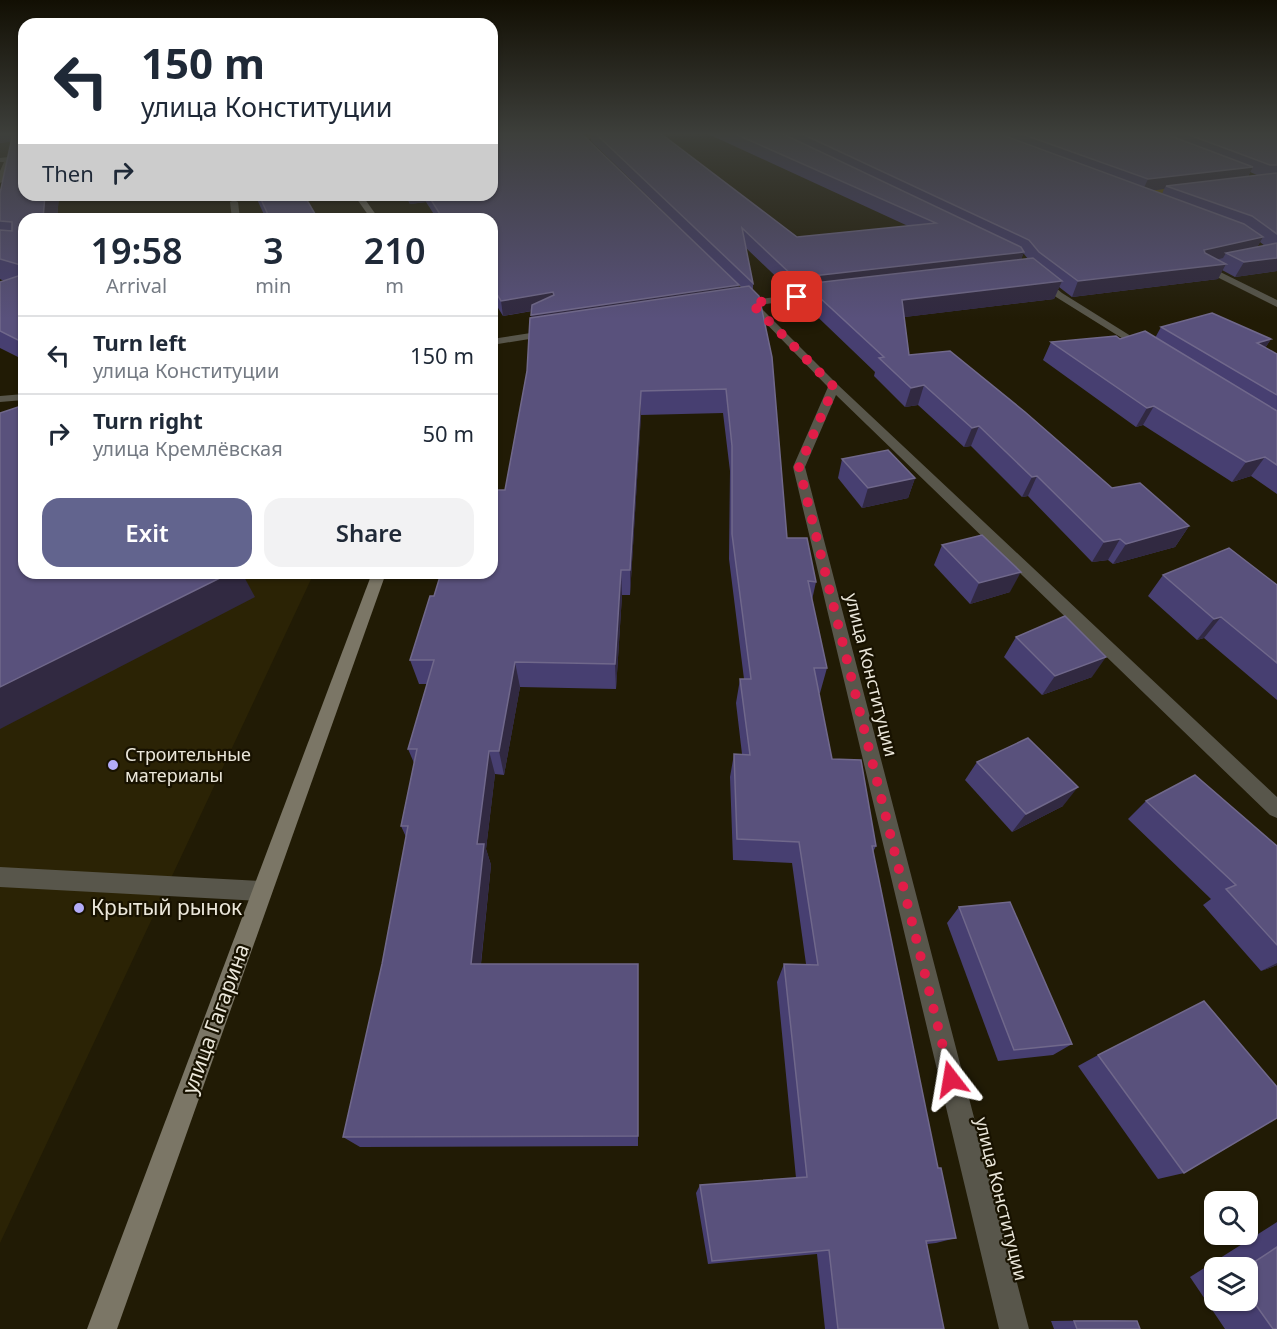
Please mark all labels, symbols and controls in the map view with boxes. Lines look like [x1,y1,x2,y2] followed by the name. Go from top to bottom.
[141,34,265,91] text: 150 m
[42,42,120,120] icon: left
[141,88,393,125] text: улица Конституции
[106,156,139,189] icon: right
[42,158,94,188] text: Then
[90,226,183,275] text: 19:58
[263,226,284,275] text: 3
[364,226,426,275] text: 210
[771,271,822,322] pin
[106,272,167,299] text: Arrival
[255,272,291,299] text: min
[385,272,404,299] text: m
[780,280,813,313] icon: arrive
[93,327,187,357] text: Turn left
[42,339,75,372] icon: left
[410,340,474,370] text: 150 m
[93,357,279,384] text: улица Конституции
[93,405,203,435] text: Turn right
[42,417,75,450] icon: right
[423,418,474,448] text: 50 m
[93,435,283,462] text: улица Кремлёвская
[42,498,252,567] button: Exit
[264,498,474,567] button: Share
[840,591,904,759] street label: улица Конституции
[125,742,251,787] place label: Строительные материалы
[106,758,120,772] marker: Строительные материалы
[91,893,242,921] place label: Крытый рынок
[72,901,86,915] marker: Крытый рынок
[175,940,255,1098] street label: улица Гагарина
[919,1047,983,1111] position arrow
[970,1115,1034,1283] street label: улица Конституции
[1204,1191,1258,1311] map controls
[1204,1191,1258,1245] button: search
[1204,1257,1258,1311] button: layers

